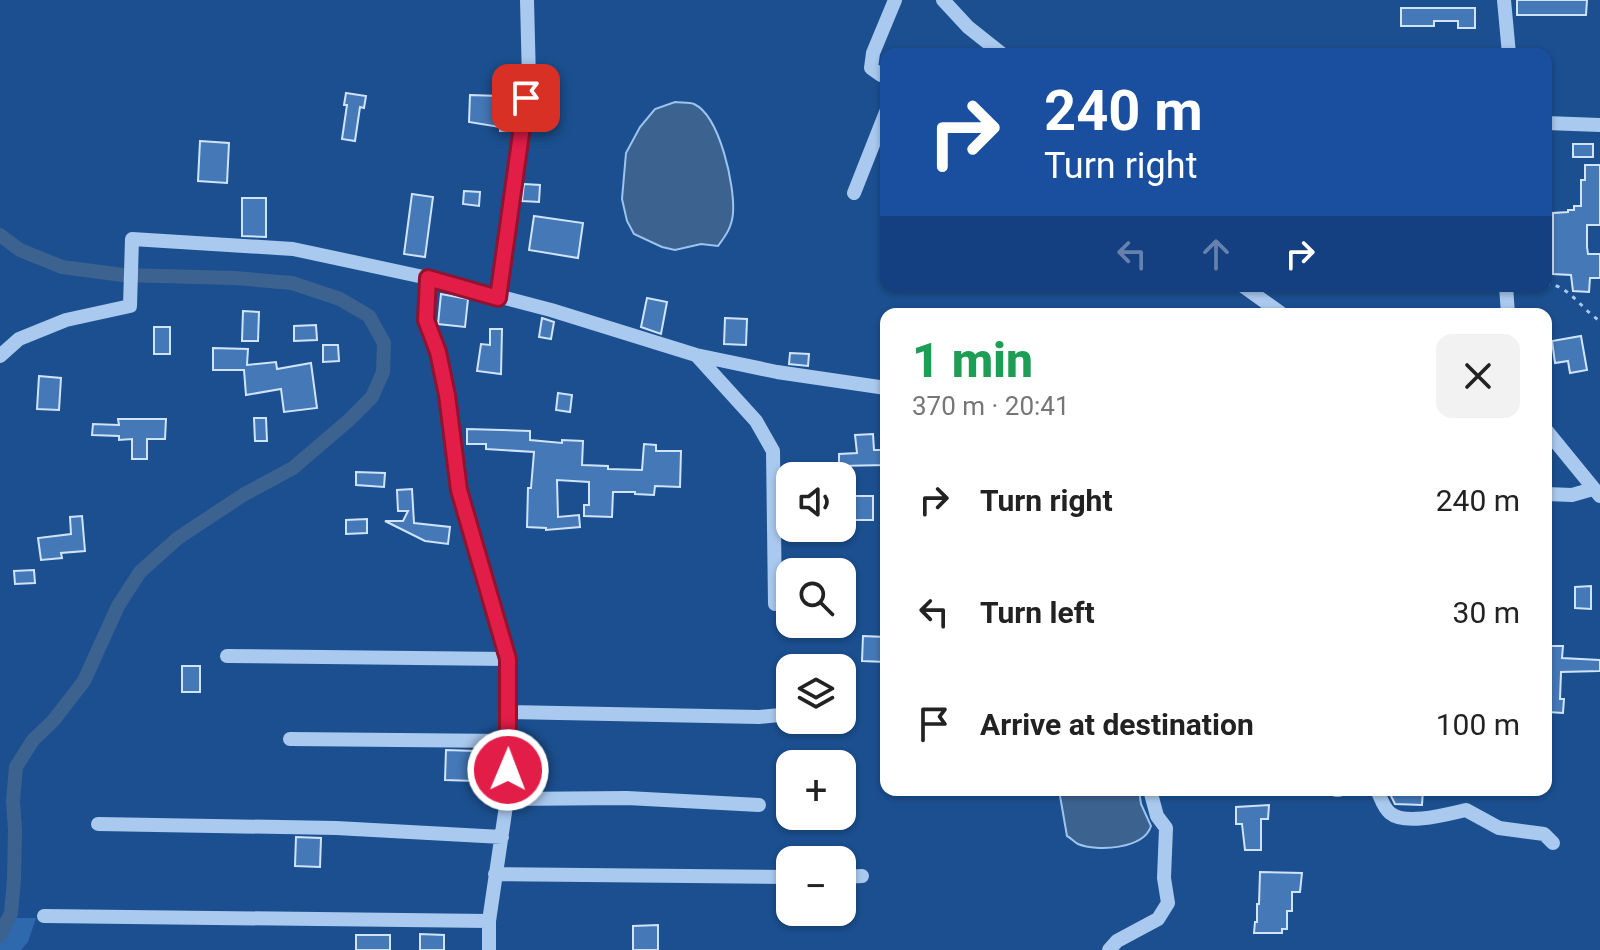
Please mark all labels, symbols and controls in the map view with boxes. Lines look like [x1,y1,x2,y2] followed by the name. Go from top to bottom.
[492,64,560,132] pin
[504,76,548,120] icon: arrive
[1044,78,1203,144] text: 240 m
[912,80,1016,184] icon: right
[1044,145,1197,187] text: Turn right
[1110,232,1154,276] icon: left
[1194,232,1238,276] icon: ahead
[1278,232,1322,276] icon: right
[912,332,1033,389] text: 1 min
[1436,334,1520,418] button: close
[912,391,1070,421] text: 370 m · 20:41
[776,462,856,926] map controls
[776,462,856,542] button: sound
[912,478,956,522] icon: right
[980,483,1113,518] text: Turn right
[1436,483,1520,518] text: 240 m
[776,558,856,638] button: search
[912,590,956,634] icon: left
[980,595,1095,630] text: Turn left
[1453,595,1520,630] text: 30 m
[776,654,856,734] button: layers
[912,702,956,746] icon: arrive
[980,707,1254,742] text: Arrive at destination
[1436,707,1520,742] text: 100 m
[466,728,550,812] position arrow
[776,750,856,830] button: +
[776,846,856,926] button: −

